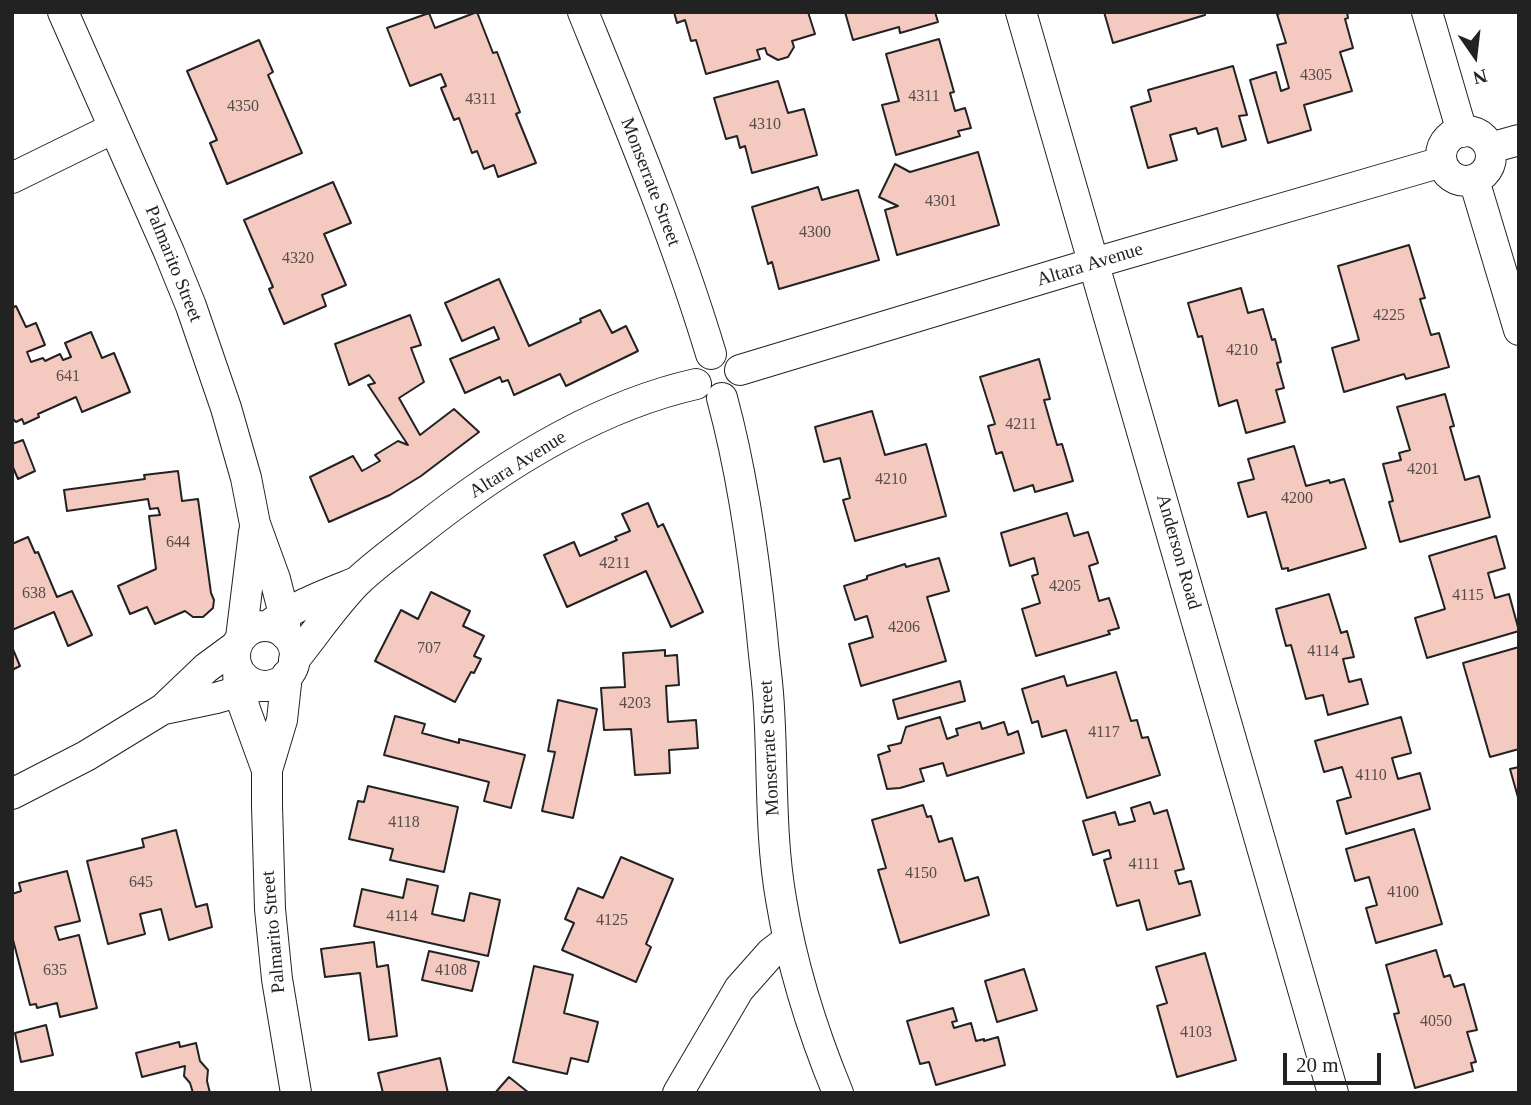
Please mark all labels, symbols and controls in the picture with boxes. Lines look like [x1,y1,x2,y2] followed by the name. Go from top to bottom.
[1440,21,1510,91] north arrow
[1471,65,1489,89] text: N
[1300,66,1332,86] house number: 4305
[908,87,940,107] house number: 4311
[465,90,497,110] house number: 4311
[227,97,259,117] house number: 4350
[615,115,685,249] street label: Monserrate Street
[749,115,781,135] house number: 4310
[925,192,957,212] house number: 4301
[139,203,207,325] street label: Palmarito Street
[799,223,831,243] house number: 4300
[1034,238,1146,292] street label: Altara Avenue
[282,249,314,269] house number: 4320
[1373,306,1405,326] house number: 4225
[1226,341,1258,361] house number: 4210
[56,367,80,387] house number: 641
[1005,415,1037,435] house number: 4211
[465,426,571,504] street label: Altara Avenue
[1407,460,1439,480] house number: 4201
[875,470,907,490] house number: 4210
[1281,489,1313,509] house number: 4200
[1151,492,1205,612] street label: Anderson Road
[166,533,190,553] house number: 644
[599,554,631,574] house number: 4211
[1049,577,1081,597] house number: 4205
[22,584,46,604] house number: 638
[1452,586,1484,606] house number: 4115
[888,618,920,638] house number: 4206
[417,639,441,659] house number: 707
[1307,642,1339,662] house number: 4114
[755,680,785,816] street label: Monserrate Street
[619,694,651,714] house number: 4203
[1088,723,1120,743] house number: 4117
[1355,766,1387,786] house number: 4110
[388,813,420,833] house number: 4118
[1129,855,1159,875] house number: 4111
[905,864,937,884] house number: 4150
[257,870,291,994] street label: Palmarito Street
[129,873,153,893] house number: 645
[1387,883,1419,903] house number: 4100
[386,907,418,927] house number: 4114
[596,911,628,931] house number: 4125
[43,961,67,981] house number: 635
[435,961,467,981] house number: 4108
[1420,1012,1452,1032] house number: 4050
[1180,1023,1212,1043] house number: 4103
[1286,1038,1384,1082] scale bar
[1296,1053,1339,1077] text: 20 m

